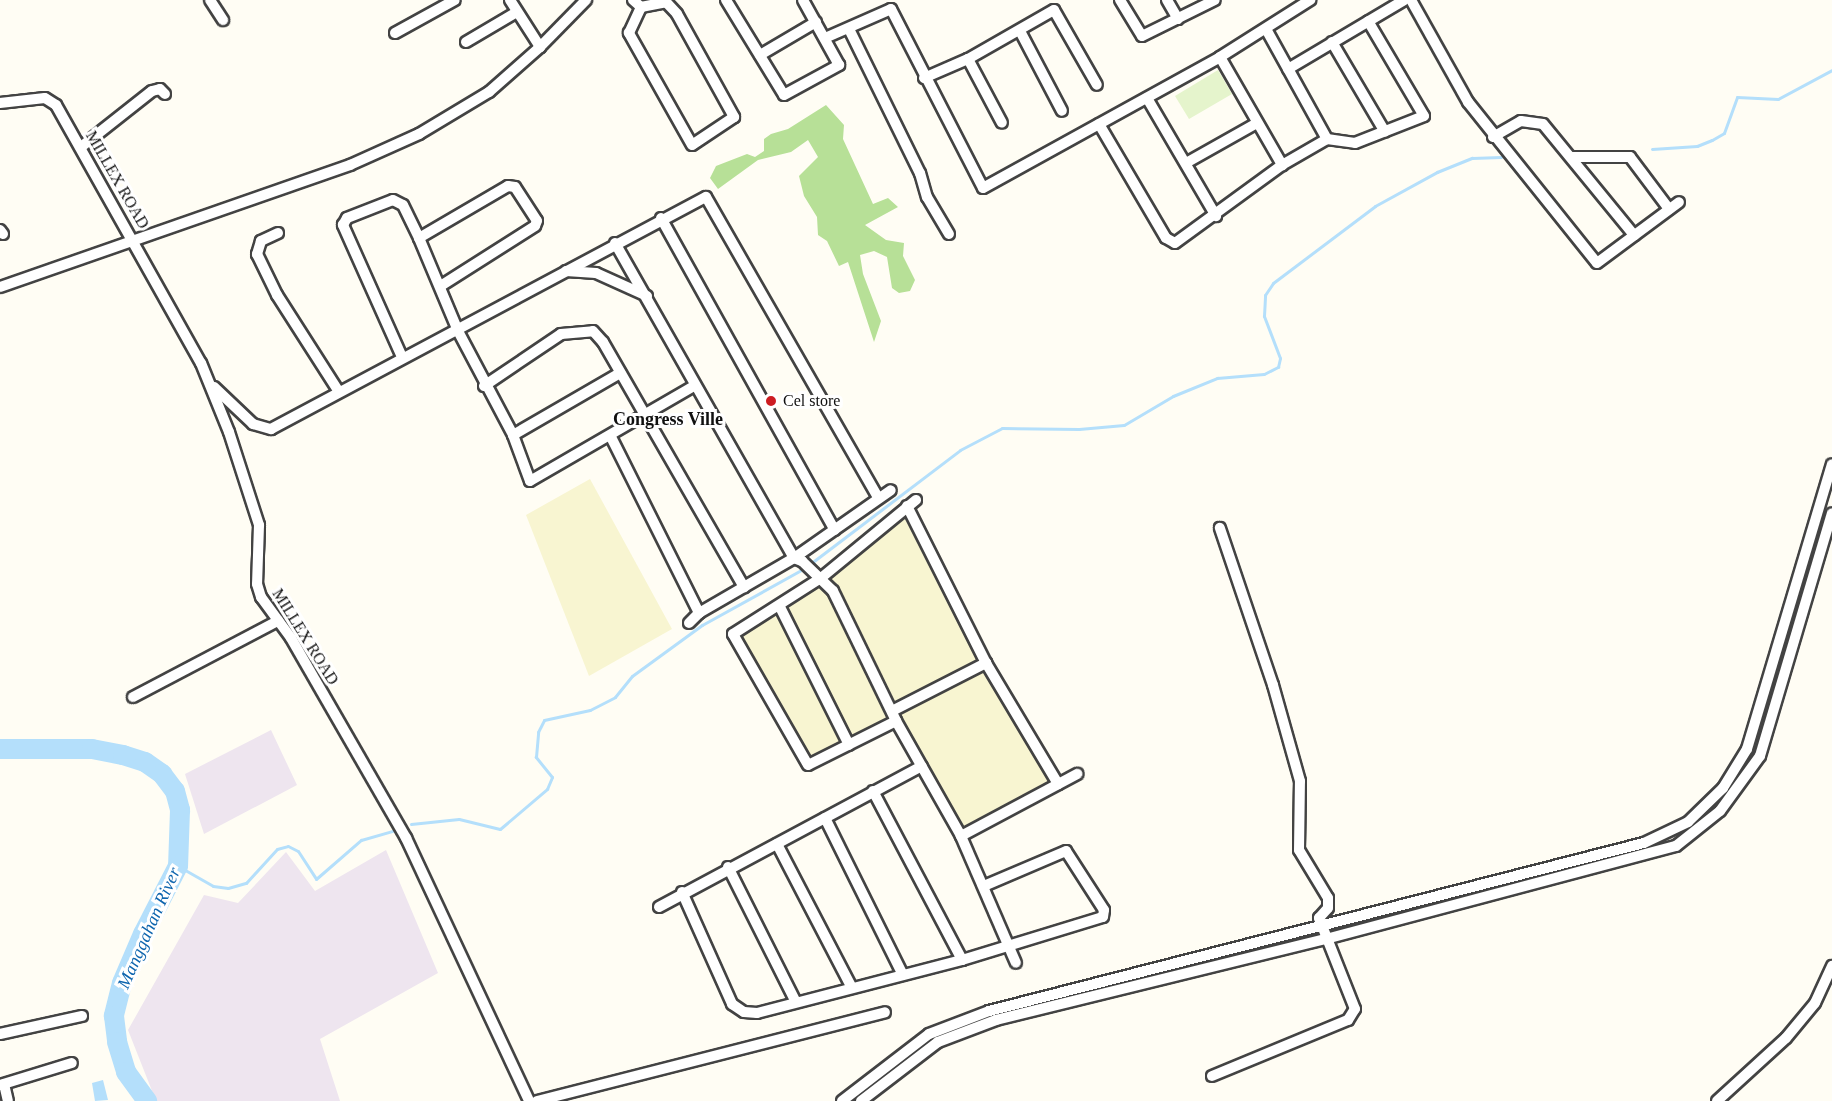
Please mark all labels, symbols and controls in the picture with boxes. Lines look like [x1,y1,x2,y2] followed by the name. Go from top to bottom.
[81,128,153,232] street label: MILLEX ROAD
[783,391,840,411] place label: Cel store
[764,394,778,408] marker: Cel store
[613,408,723,430] district label: Congress Ville
[268,585,342,689] street label: MILLEX ROAD
[113,864,185,992] water label: Manggahan River

